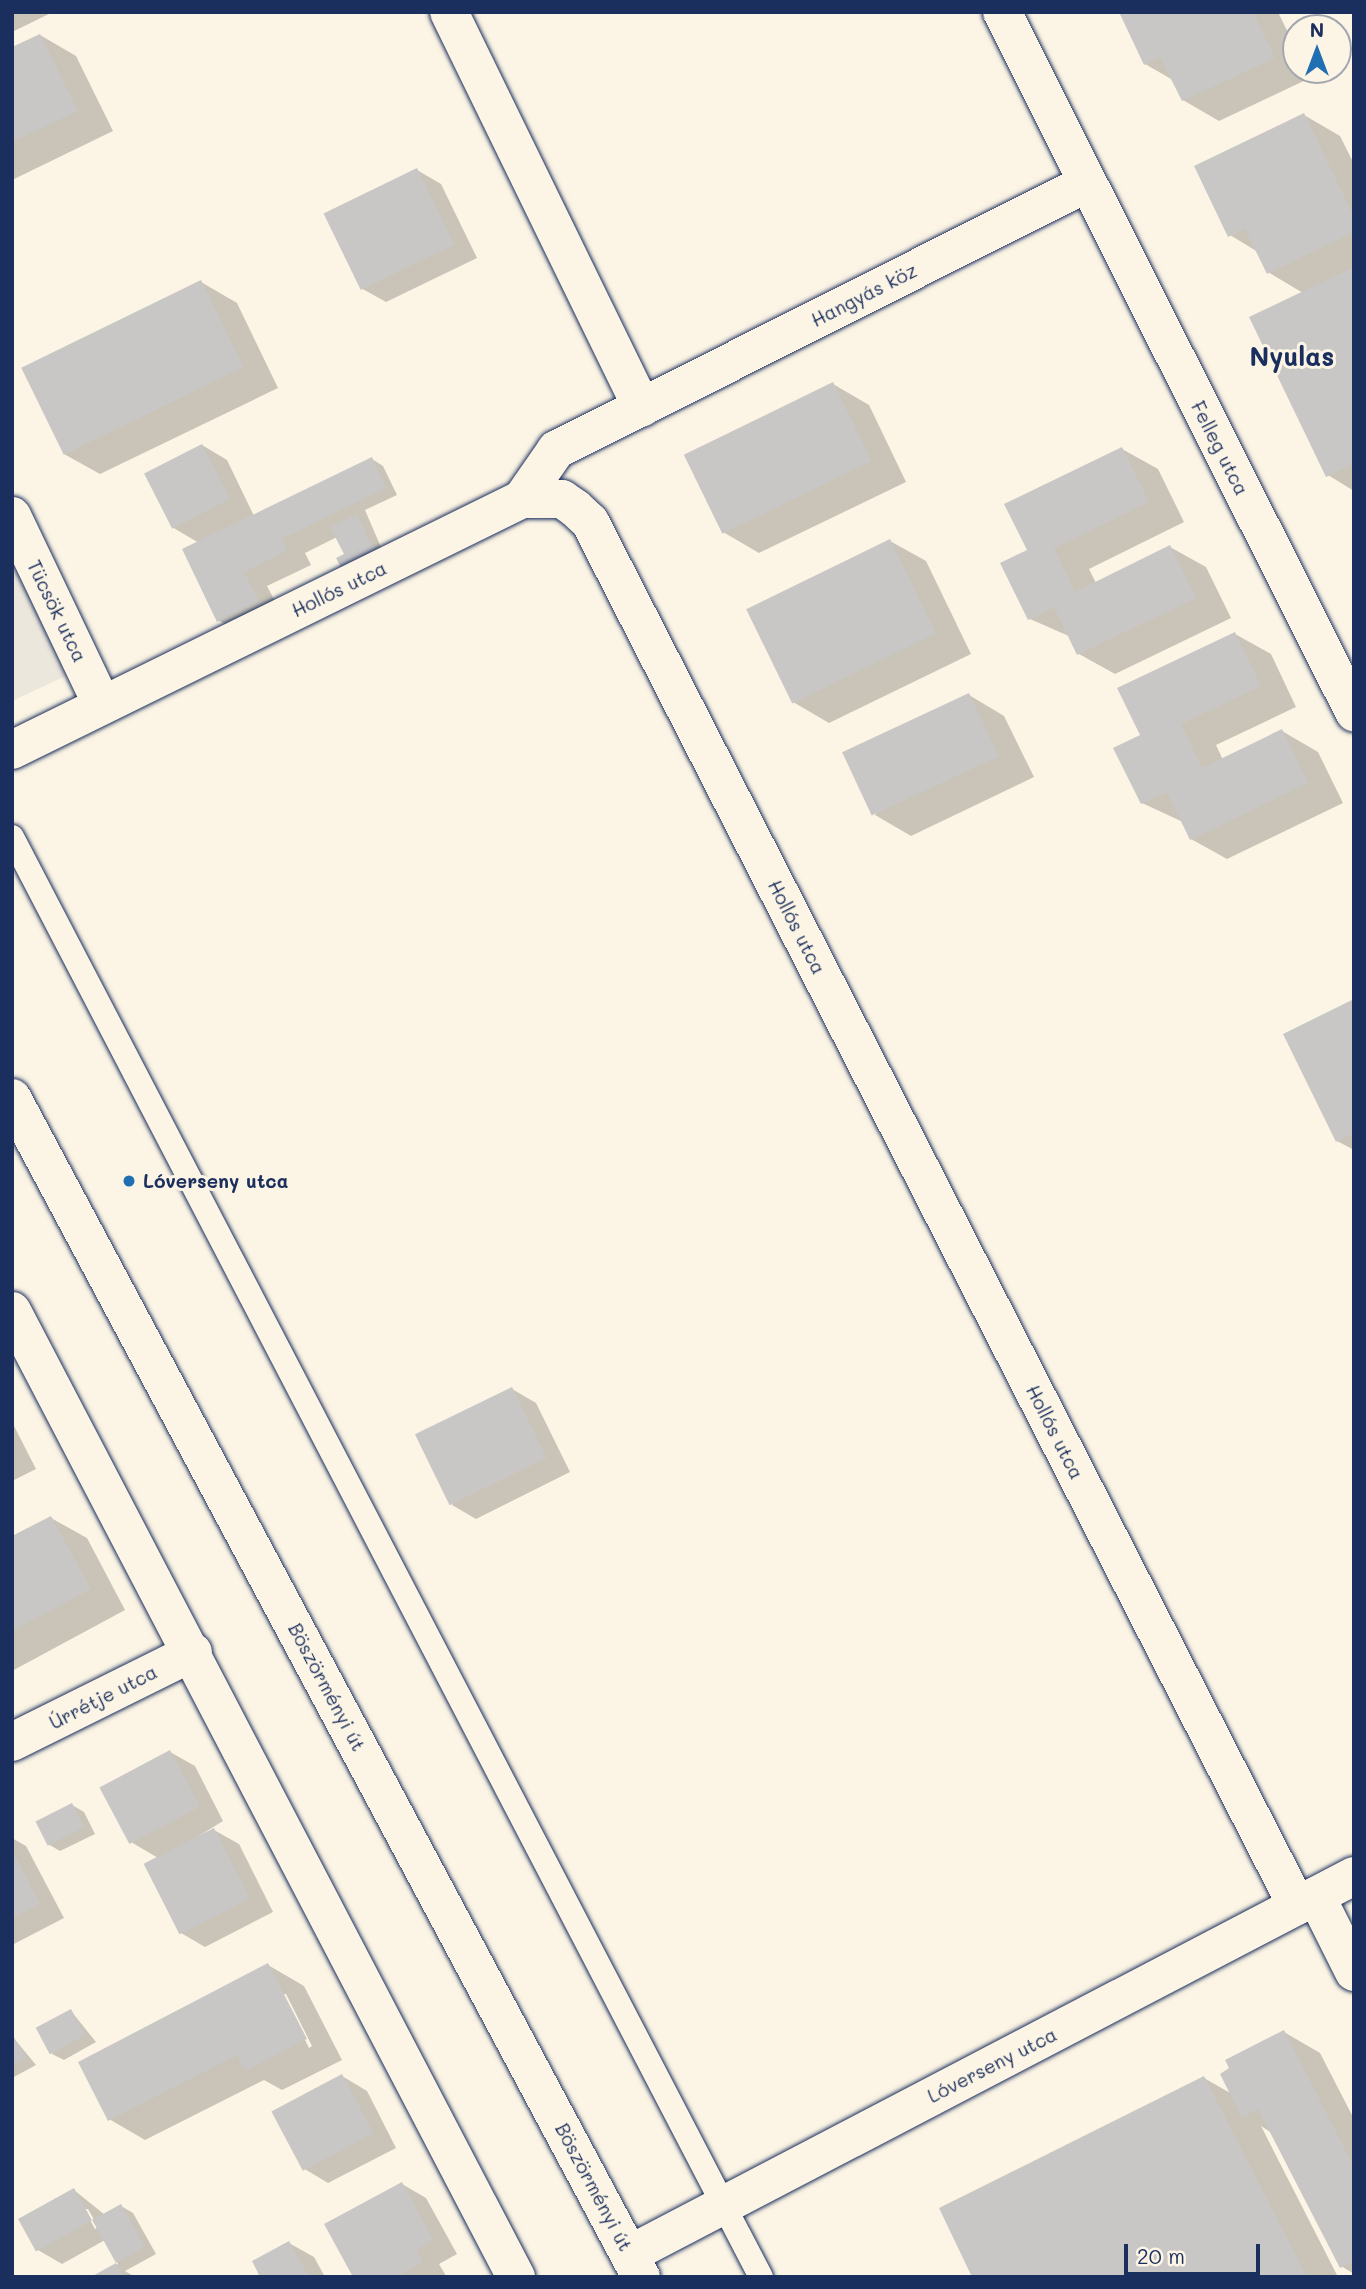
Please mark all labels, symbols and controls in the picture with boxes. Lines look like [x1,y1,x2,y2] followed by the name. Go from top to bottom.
[1282,14,1352,84] north arrow
[1310,17,1324,42] text: N
[807,259,921,331] street label: Hangyás köz
[1250,341,1334,373] district label: Nyulas
[1187,397,1253,499] street label: Felleg utca
[23,556,91,666] street label: Tücsök utca
[288,556,390,622] street label: Hollós utca
[764,876,830,978] street label: Hollós utca
[143,1170,288,1192] place label: Lóverseny utca
[121,1173,137,1189] marker: Lóverseny utca
[1022,1381,1088,1483] street label: Hollós utca
[284,1619,370,1755] street label: Böszörményi út
[45,1660,161,1734] street label: Úrrétje utca
[924,2023,1060,2107] street label: Lóverseny utca
[551,2119,637,2255] street label: Böszörményi út
[1128,2230,1264,2274] scale bar
[1137,2242,1185,2269] text: 20 m

